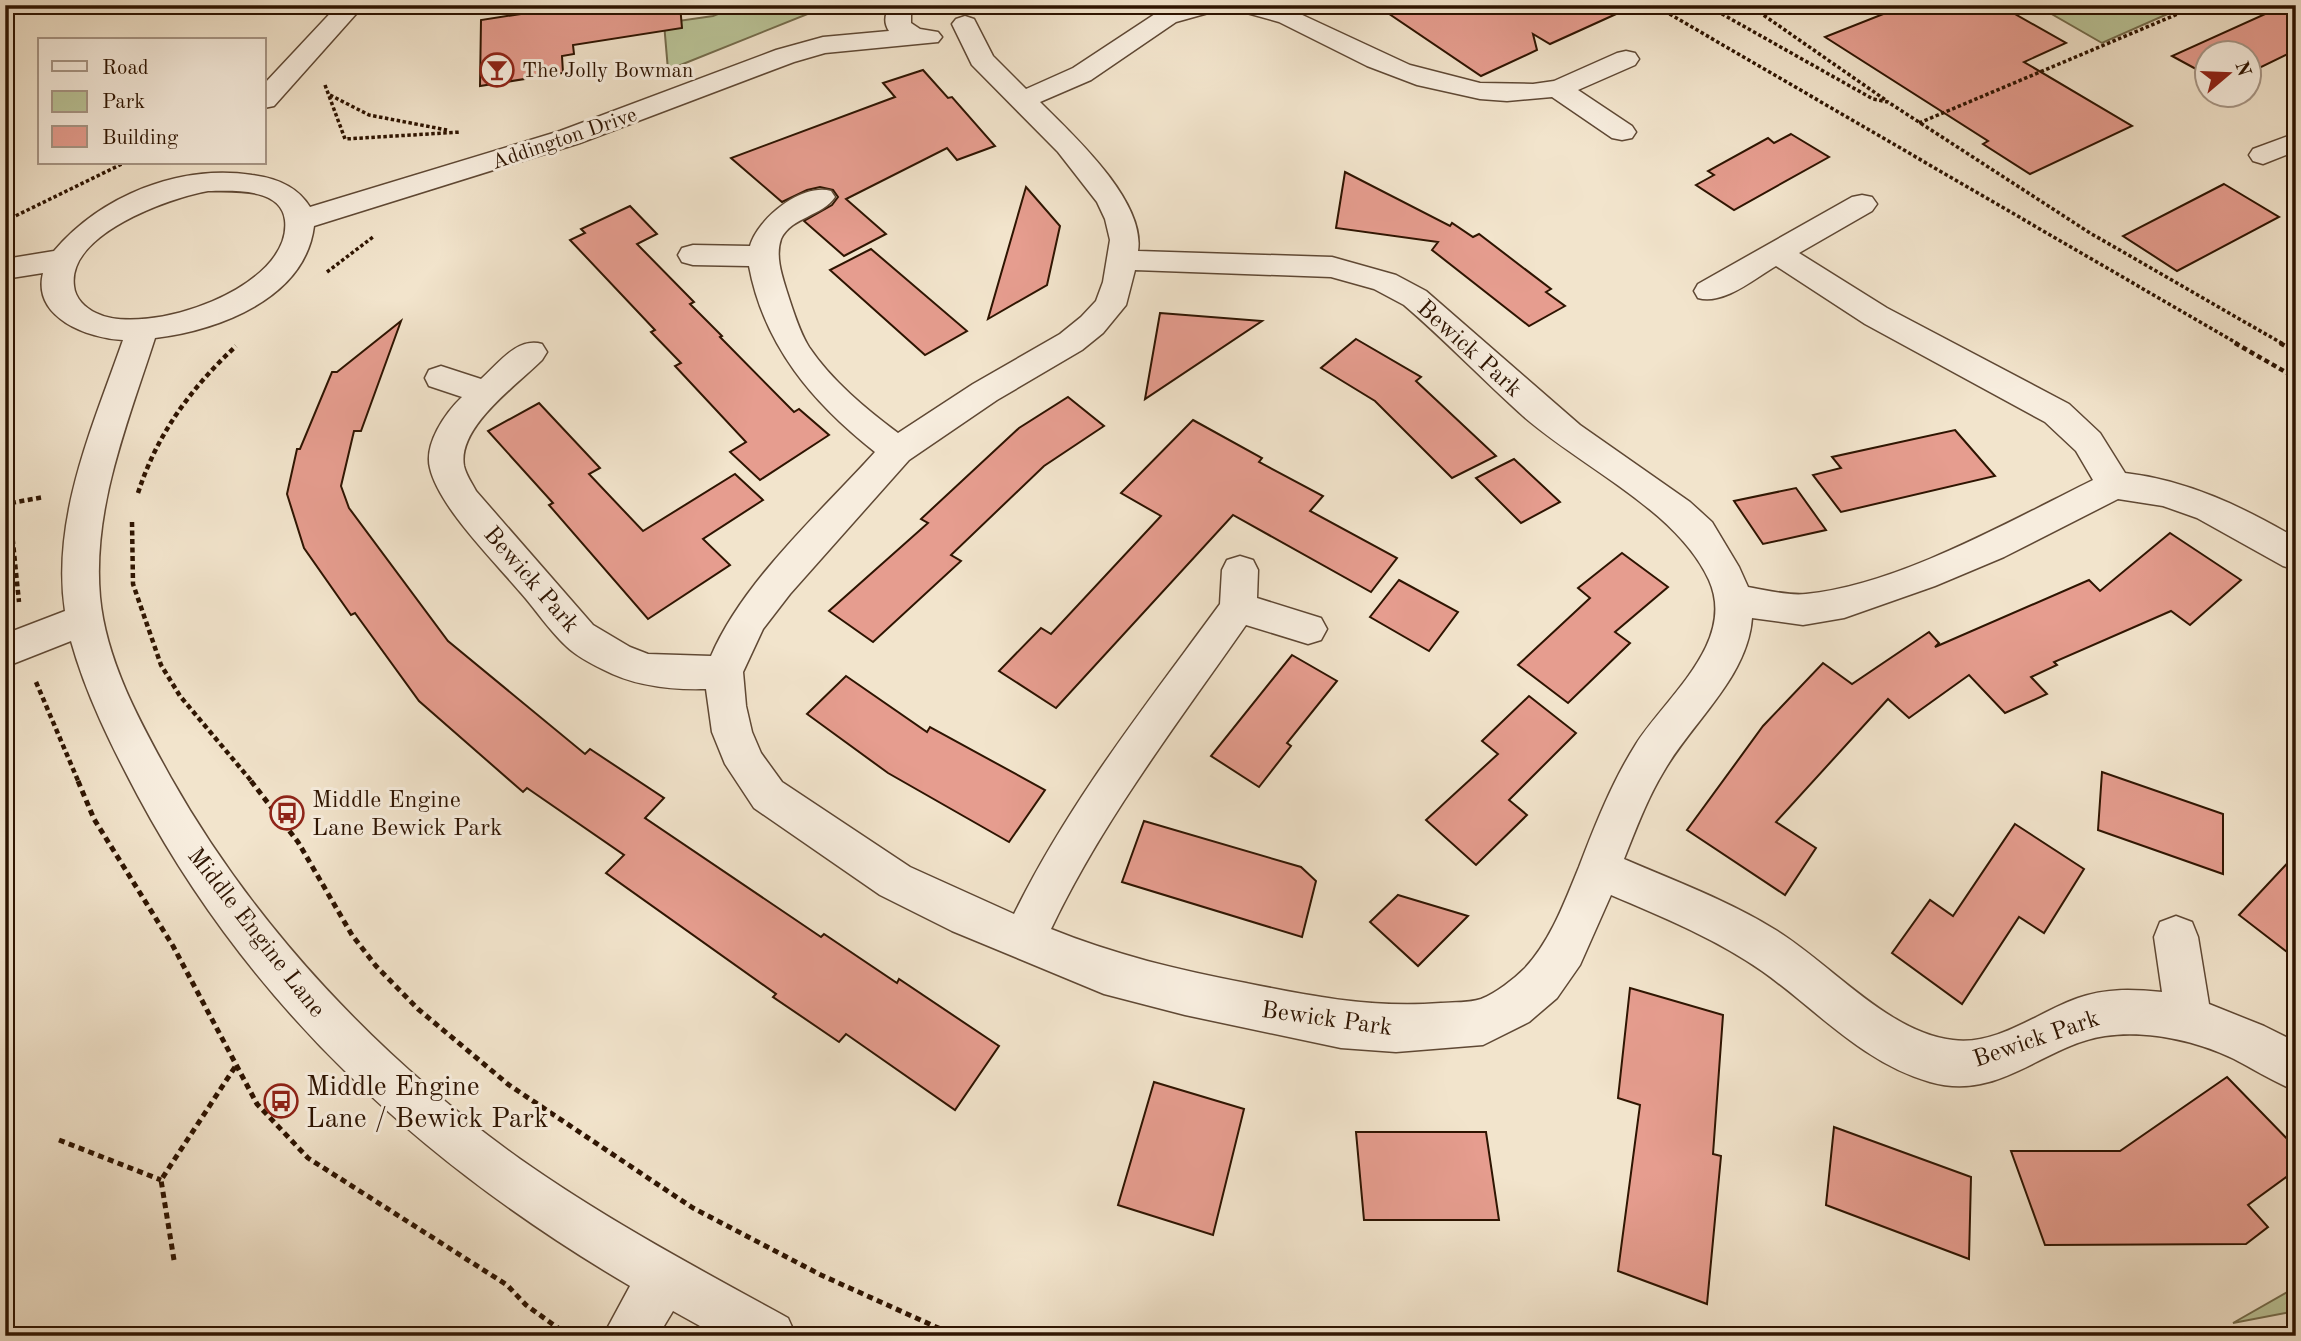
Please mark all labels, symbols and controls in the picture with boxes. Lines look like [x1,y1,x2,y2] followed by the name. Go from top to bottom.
[38,38,266,164] legend
[2192,38,2262,108] north arrow
[478,51,516,89] bar icon: The Jolly Bowman
[102,58,149,79] text: Road
[2230,59,2253,80] text: N
[522,61,693,82] place label: The Jolly Bowman
[102,92,145,113] text: Park
[489,105,640,174] street label: Addington Drive
[102,128,179,149] text: Building
[1412,296,1526,403] street label: Bewick Park
[478,523,583,638] street label: Bewick Park
[312,789,502,841] place label: Middle Engine Lane Bewick Park
[268,794,306,832] bus stop icon: Middle Engine Lane Bewick Park
[182,844,329,1022] street label: Middle Engine Lane
[1260,999,1394,1041] street label: Bewick Park
[1970,1007,2103,1073] street label: Bewick Park
[306,1074,549,1134] place label: Middle Engine Lane / Bewick Park
[262,1082,300,1120] bus stop icon: Middle Engine Lane / Bewick Park

